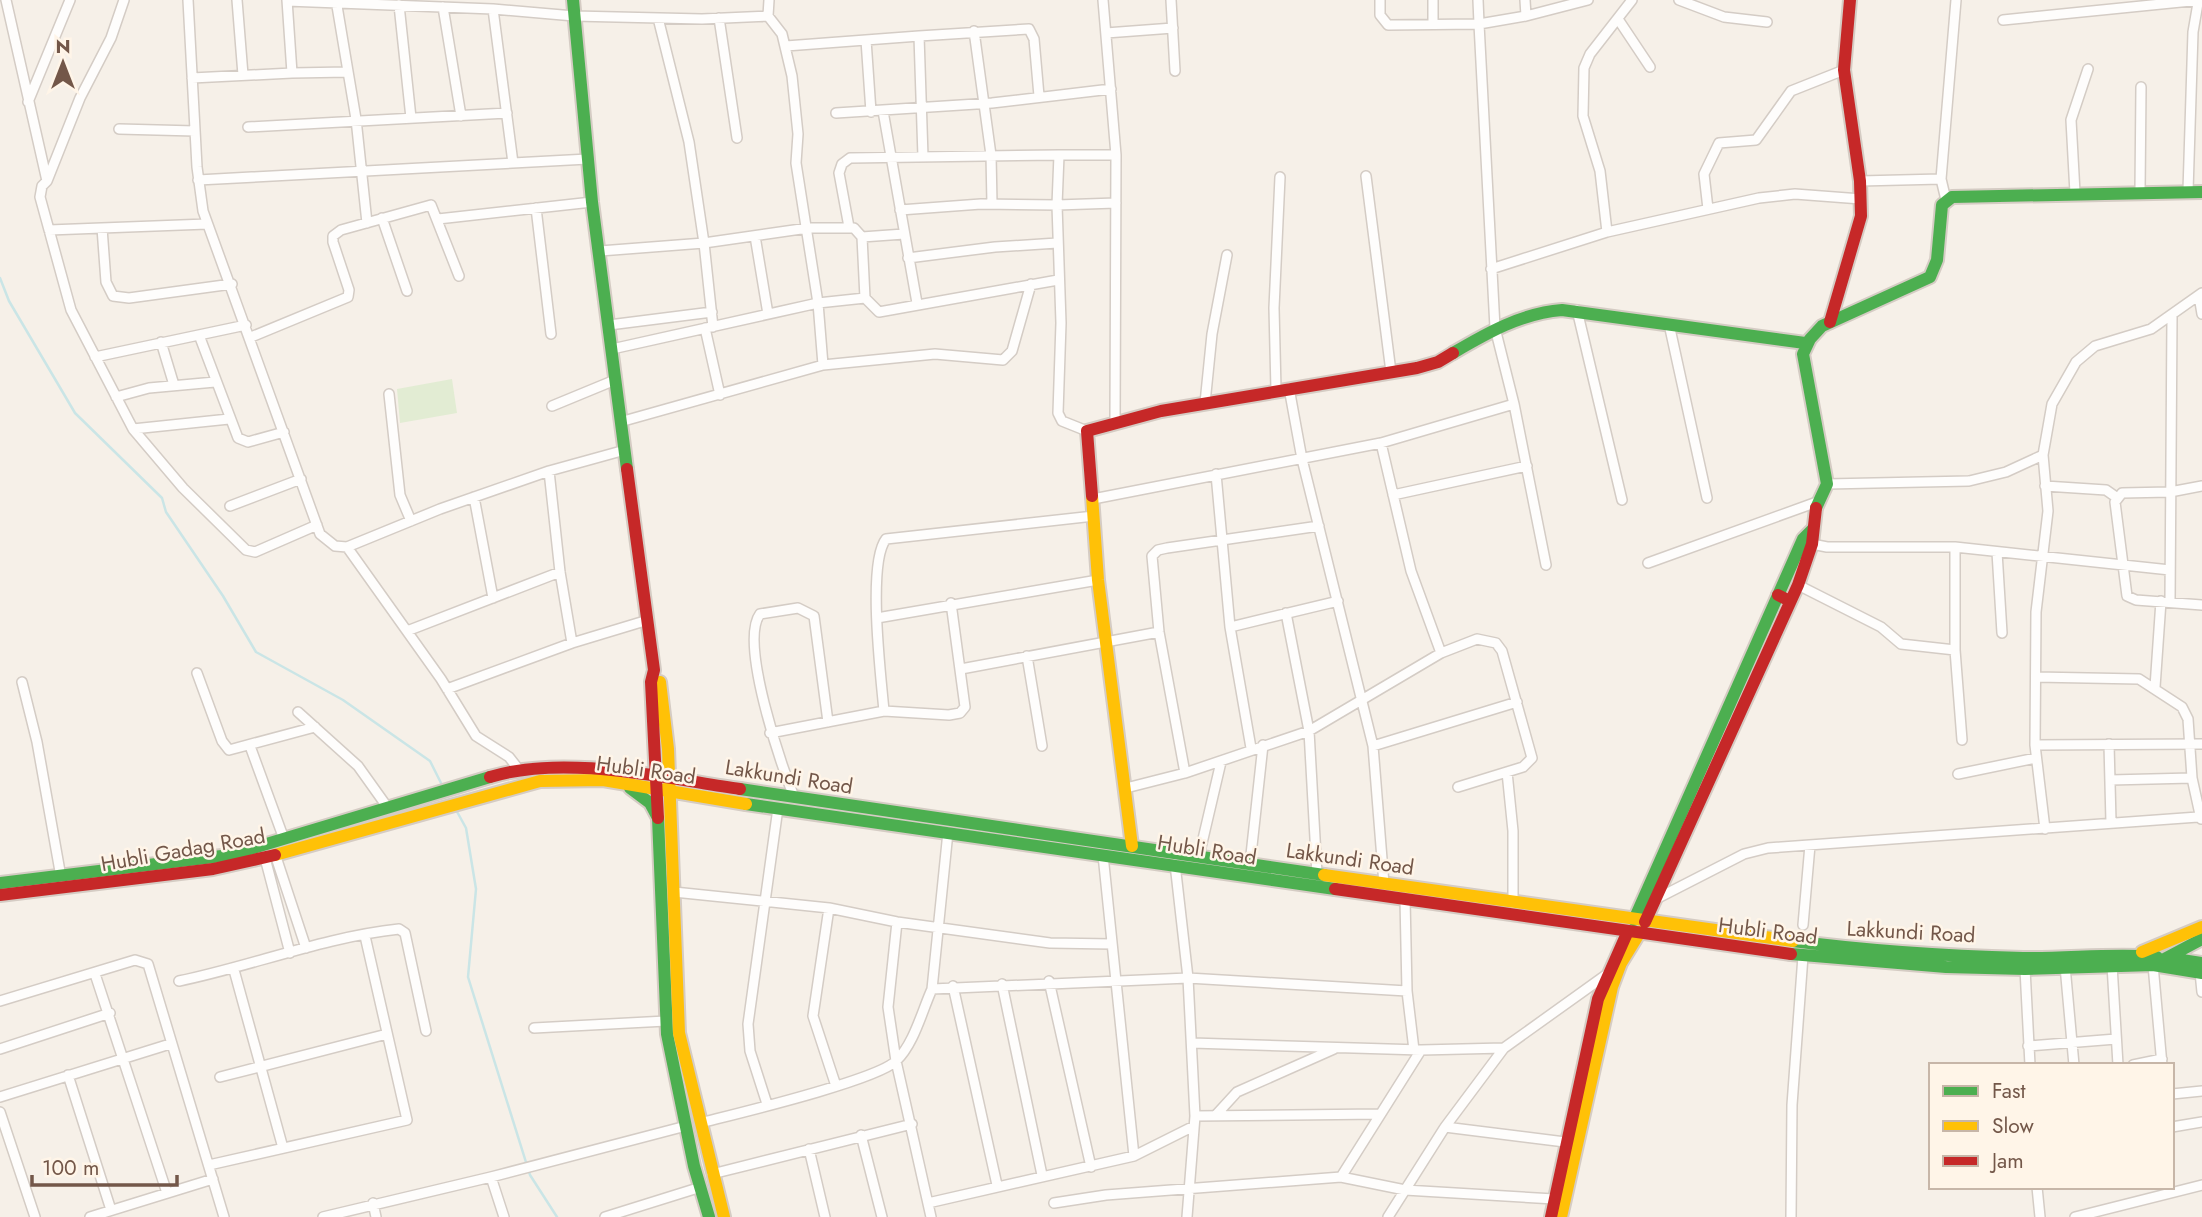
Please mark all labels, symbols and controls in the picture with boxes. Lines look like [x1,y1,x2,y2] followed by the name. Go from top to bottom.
[28,28,98,98] north arrow
[55,33,71,60] text: N
[594,748,698,792] street label: Hubli Road
[723,752,855,802] street label: Lakkundi Road
[98,821,268,879] street label: Hubli Gadag Road
[1155,827,1259,873] street label: Hubli Road
[1284,835,1416,883] street label: Lakkundi Road
[1717,910,1819,952] street label: Hubli Road
[1846,914,1976,950] street label: Lakkundi Road
[1929,1063,2174,1189] legend
[1992,1076,2025,1106] text: Fast
[1992,1111,2034,1141] text: Slow
[32,1144,177,1188] scale bar
[1989,1146,2024,1176] text: Jam
[42,1153,99,1183] text: 100 m

